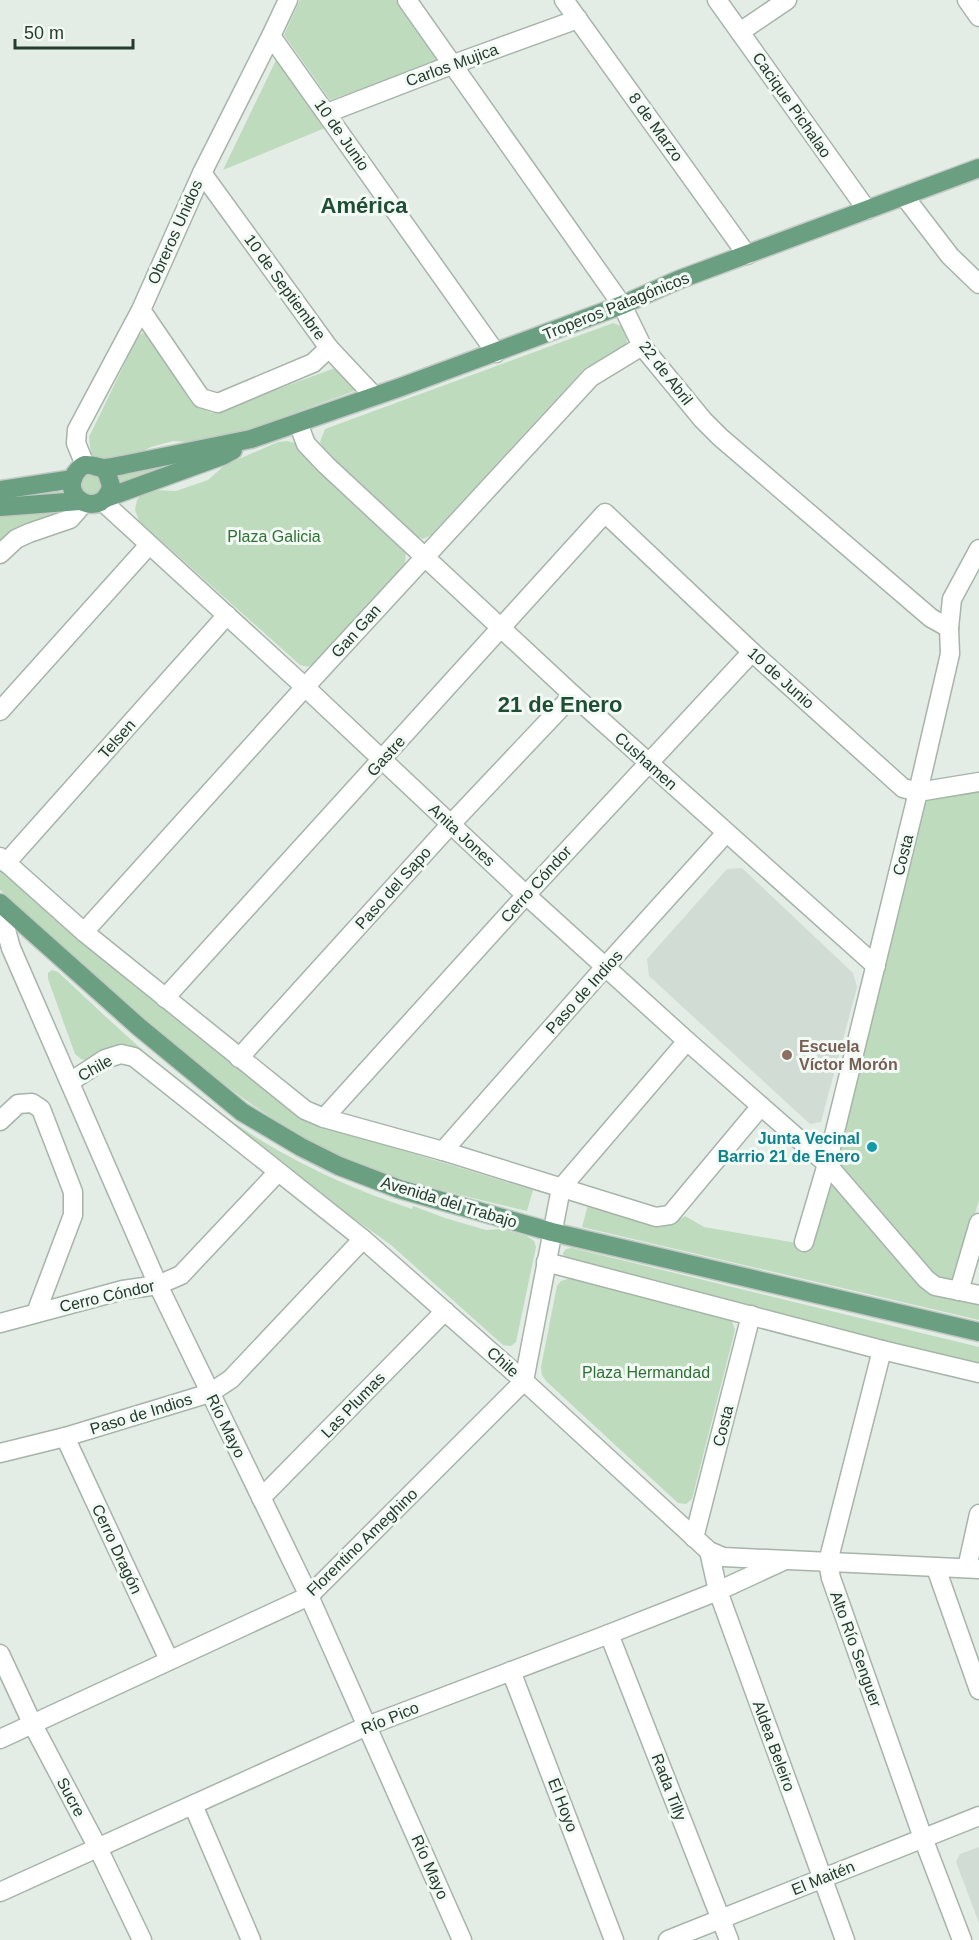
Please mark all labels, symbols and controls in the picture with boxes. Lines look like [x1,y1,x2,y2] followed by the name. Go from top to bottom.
[15,12,134,50] scale bar
[24,23,64,43] text: 50 m
[404,40,501,90] street label: Carlos Mujica
[749,49,835,161] street label: Cacique Pichalao
[626,90,686,164] street label: 8 de Marzo
[311,96,373,174] street label: 10 de Junio
[144,177,206,287] street label: Obreros Unidos
[321,193,408,218] district label: América
[241,231,329,343] street label: 10 de Septiembre
[541,269,691,343] street label: Troperos Patagónicos
[636,338,696,408] street label: 22 de Abril
[227,528,321,545] park label: Plaza Galicia
[328,601,384,661] street label: Gan Gan
[745,644,818,712] street label: 10 de Junio
[498,692,622,717] district label: 21 de Enero
[95,716,139,762] street label: Telsen
[612,729,680,793] street label: Cushamen
[364,732,408,780] street label: Gastre
[426,800,498,870] street label: Anita Jones
[890,833,916,877] street label: Costa
[497,842,575,926] street label: Cerro Cóndor
[352,844,434,932] street label: Paso del Sapo
[542,947,626,1037] street label: Paso de Indios
[799,1038,898,1073] place label: Escuela Víctor Morón
[780,1048,794,1062] marker: Escuela Víctor Morón
[75,1052,115,1084] street label: Chile
[718,1130,860,1165] place label: Junta Vecinal Barrio 21 de Enero
[865,1140,879,1154] marker: Junta Vecinal Barrio 21 de Enero
[379,1173,519,1231] street label: Avenida del Trabajo
[58,1277,157,1315] street label: Cerro Cóndor
[484,1343,522,1381] street label: Chile
[582,1364,710,1381] park label: Plaza Hermandad
[318,1369,388,1441] street label: Las Plumas
[88,1390,194,1438] street label: Paso de Indios
[203,1392,249,1461] street label: Río Mayo
[710,1404,736,1448] street label: Costa
[303,1485,421,1599] street label: Florentino Ameghino
[89,1501,145,1597] street label: Cerro Dragón
[827,1589,885,1710] street label: Alto Río Senguer
[750,1698,798,1794] street label: Aldea Beleiro
[359,1699,421,1737] street label: Río Pico
[648,1751,690,1823] street label: Rada Tilly
[54,1775,88,1820] street label: Sucre
[545,1776,581,1834] street label: El Hoyo
[408,1832,452,1902] street label: Río Mayo
[789,1858,857,1898] street label: El Maitén

